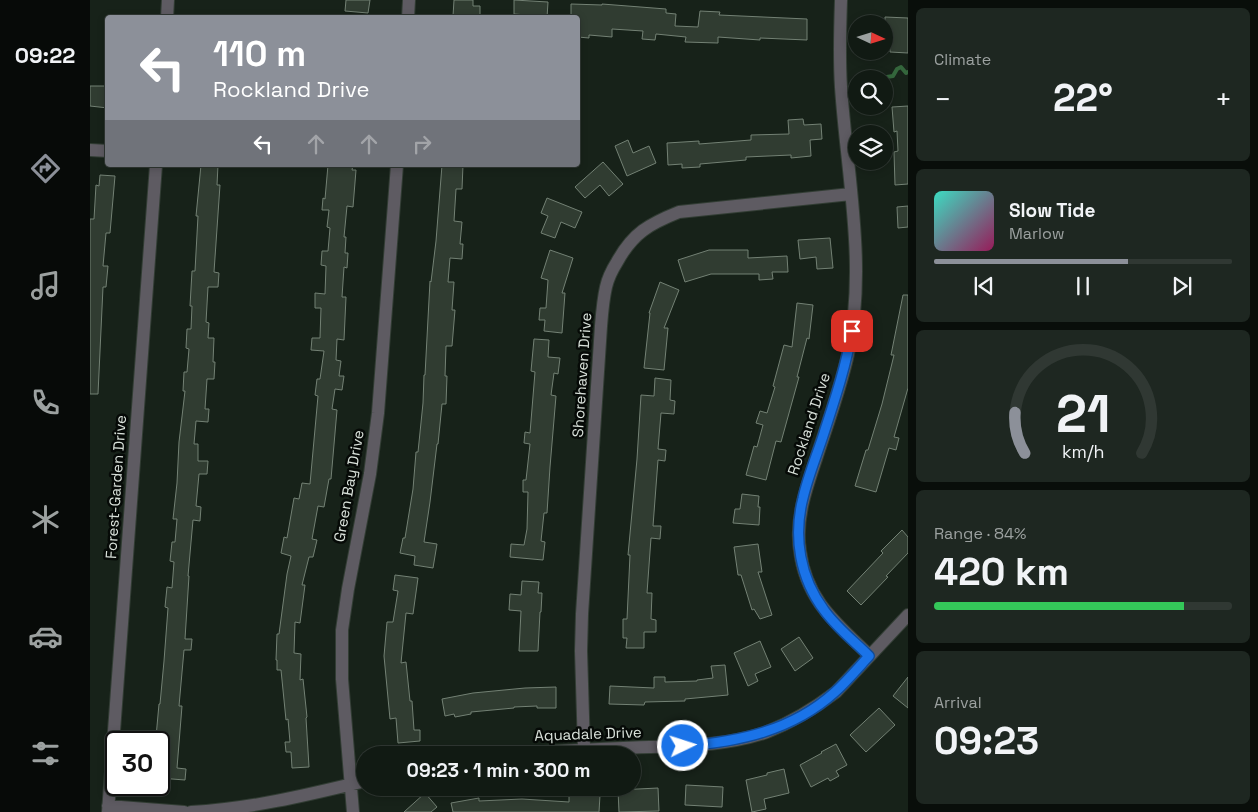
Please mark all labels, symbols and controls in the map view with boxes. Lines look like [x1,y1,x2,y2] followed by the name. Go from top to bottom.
[848,15,892,60] north arrow
[848,15,893,170] map controls
[213,32,306,76] text: 110 m
[130,35,195,100] icon: left
[15,41,75,69] text: 09:22
[934,49,991,70] text: Climate
[848,70,893,115] button: search
[1053,74,1113,122] text: 22°
[213,75,370,103] text: Rockland Drive
[934,81,951,117] text: −
[1215,81,1232,117] text: +
[848,125,893,170] button: layers
[249,130,277,158] icon: left
[302,130,330,158] icon: ahead
[355,130,383,158] icon: ahead
[408,130,436,158] icon: right
[28,151,63,186] icon: directions
[1009,198,1095,223] text: Slow Tide
[1009,223,1065,244] text: Marlow
[28,268,63,303] icon: music
[970,272,998,300] icon: previous
[1069,272,1097,300] icon: pause
[1168,272,1196,300] icon: next
[831,310,873,352] pin
[568,312,595,438] street label: Shorehaven Drive
[838,317,866,345] icon: arrive
[783,370,834,478] street label: Rockland Drive
[1056,381,1110,447] text: 21
[28,385,63,420] icon: phone
[101,414,130,560] street label: Forest-Garden Drive
[329,428,368,543] street label: Green Bay Drive
[1062,440,1104,463] text: km/h
[28,502,63,537] icon: climate
[934,523,1026,544] text: Range · 84%
[934,548,1069,596] text: 420 km
[28,619,63,654] icon: car
[934,692,982,713] text: Arrival
[934,717,1039,765] text: 09:23
[656,719,708,771] position arrow
[534,722,642,745] street label: Aquadale Drive
[105,731,170,796] speed limit sign: 30
[28,736,63,771] icon: filters
[407,758,590,783] text: 09:23 · 1 min · 300 m

